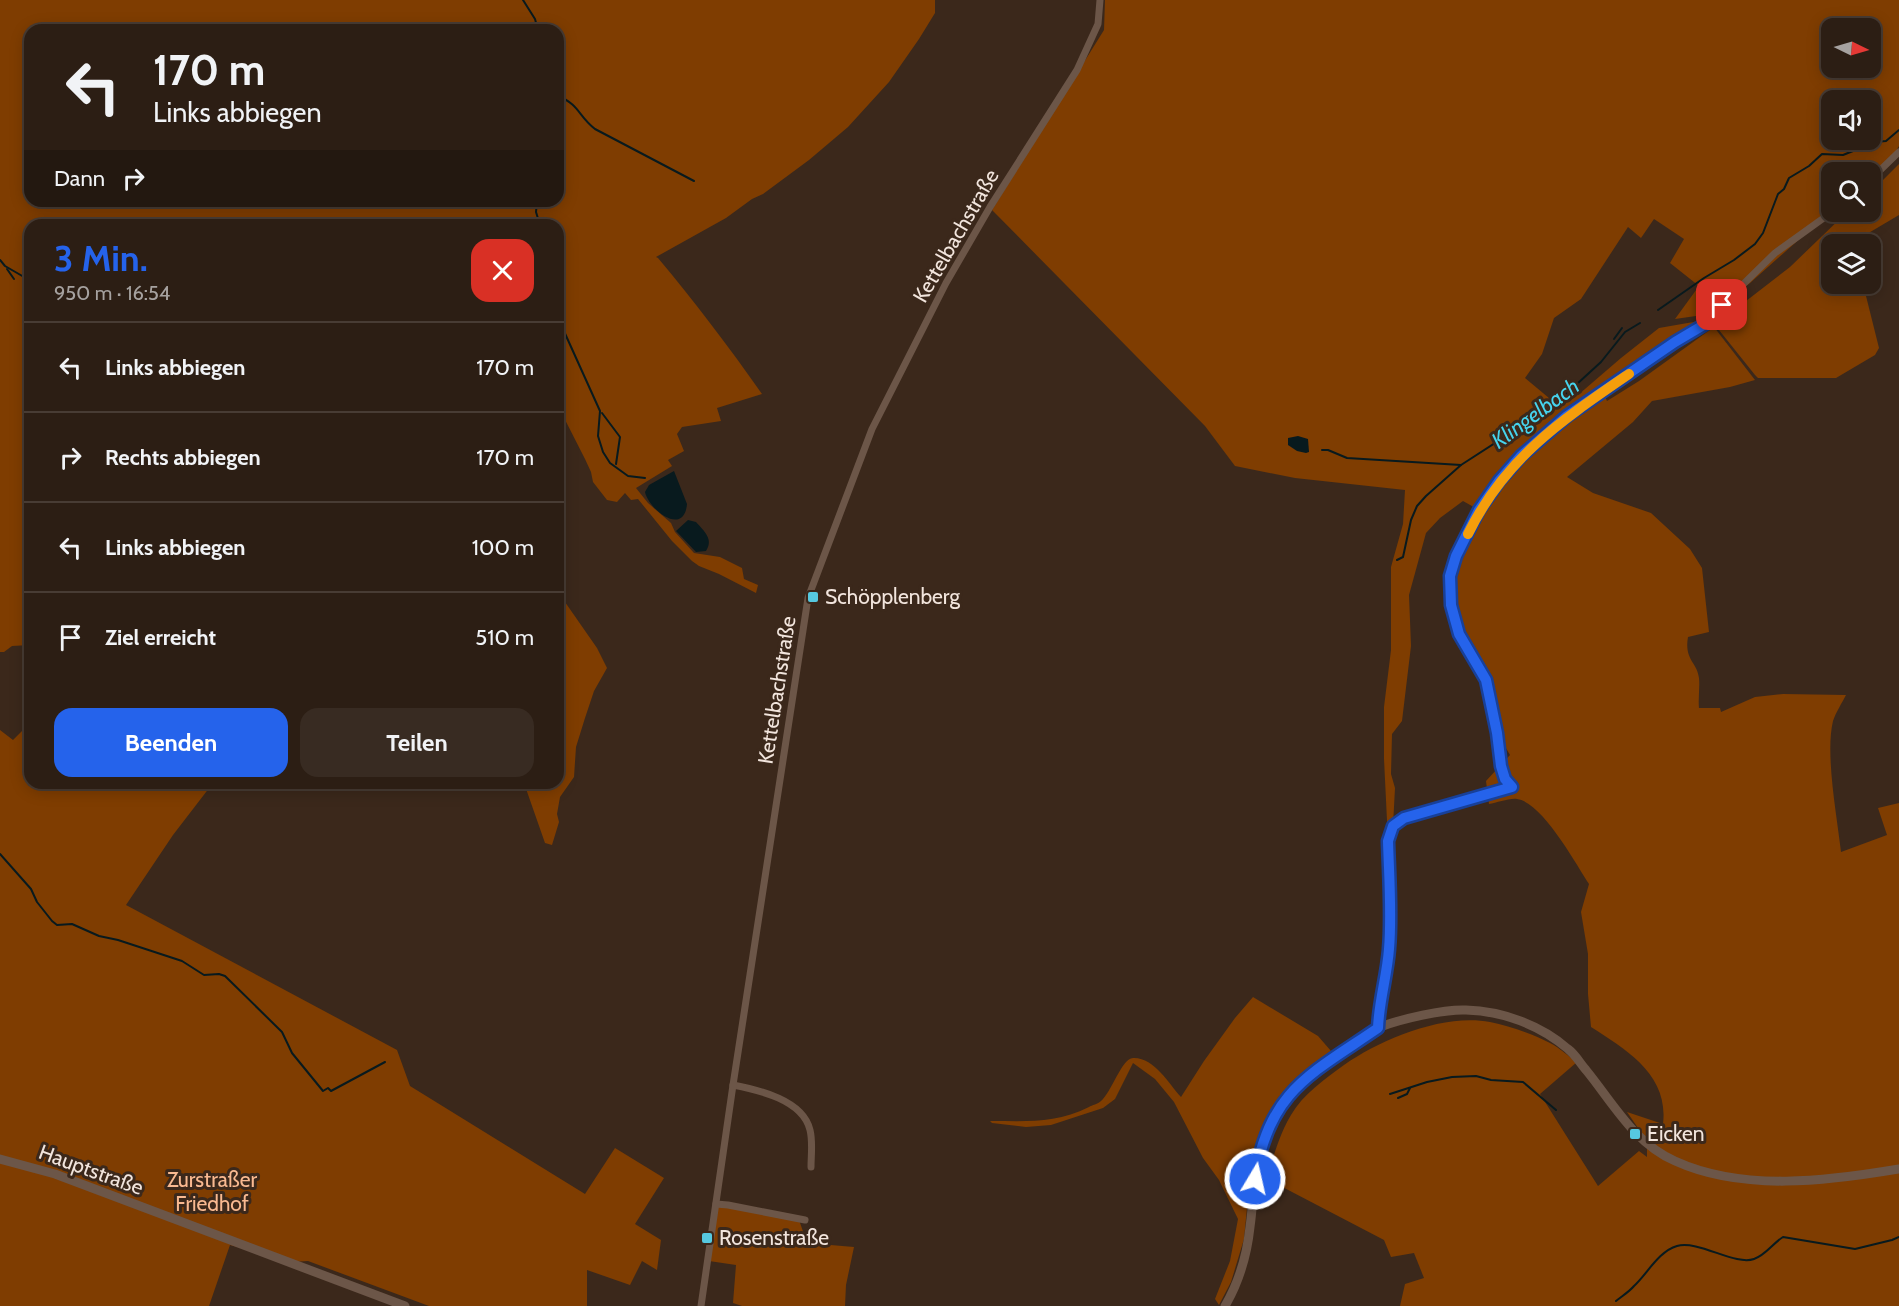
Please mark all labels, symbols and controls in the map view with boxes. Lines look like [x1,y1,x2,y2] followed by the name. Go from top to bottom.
[1821,18,1881,78] north arrow
[1821,18,1881,294] map controls
[153,44,265,96] text: 170 m
[54,48,132,126] icon: left
[1821,90,1881,150] button: sound
[153,96,322,129] text: Links abbiegen
[117,162,150,195] icon: right
[1821,162,1881,222] button: search
[54,165,105,192] text: Dann
[907,165,1004,307] street label: Kettelbachstraße
[1821,234,1881,294] button: layers
[54,236,148,280] text: 3 Min.
[471,239,534,302] button: close
[1696,279,1747,330] pin
[54,281,170,305] text: 950 m · 16:54
[1705,288,1738,321] icon: arrive
[54,351,87,384] icon: left
[105,354,245,381] text: Links abbiegen
[476,354,534,381] text: 170 m
[1486,372,1585,454] water label: Klingelbach
[54,441,87,474] icon: right
[105,444,261,471] text: Rechts abbiegen
[476,444,534,471] text: 170 m
[54,531,87,564] icon: left
[105,534,245,561] text: Links abbiegen
[472,534,534,561] text: 100 m
[825,584,960,609] place label: Schöpplenberg
[806,590,820,604] marker: Schöpplenberg
[752,614,801,766] street label: Kettelbachstraße
[54,621,87,654] icon: arrive
[105,624,216,651] text: Ziel erreicht
[475,624,534,651] text: 510 m
[54,708,288,777] button: Beenden
[300,708,534,777] button: Teilen
[1647,1121,1705,1146] place label: Eicken
[1628,1127,1642,1141] marker: Eicken
[35,1139,147,1200] street label: Hauptstraße
[1223,1147,1287,1211] position arrow
[167,1167,257,1216] park label: Zurstraßer Friedhof
[719,1225,829,1250] place label: Rosenstraße
[700,1231,714,1245] marker: Rosenstraße

